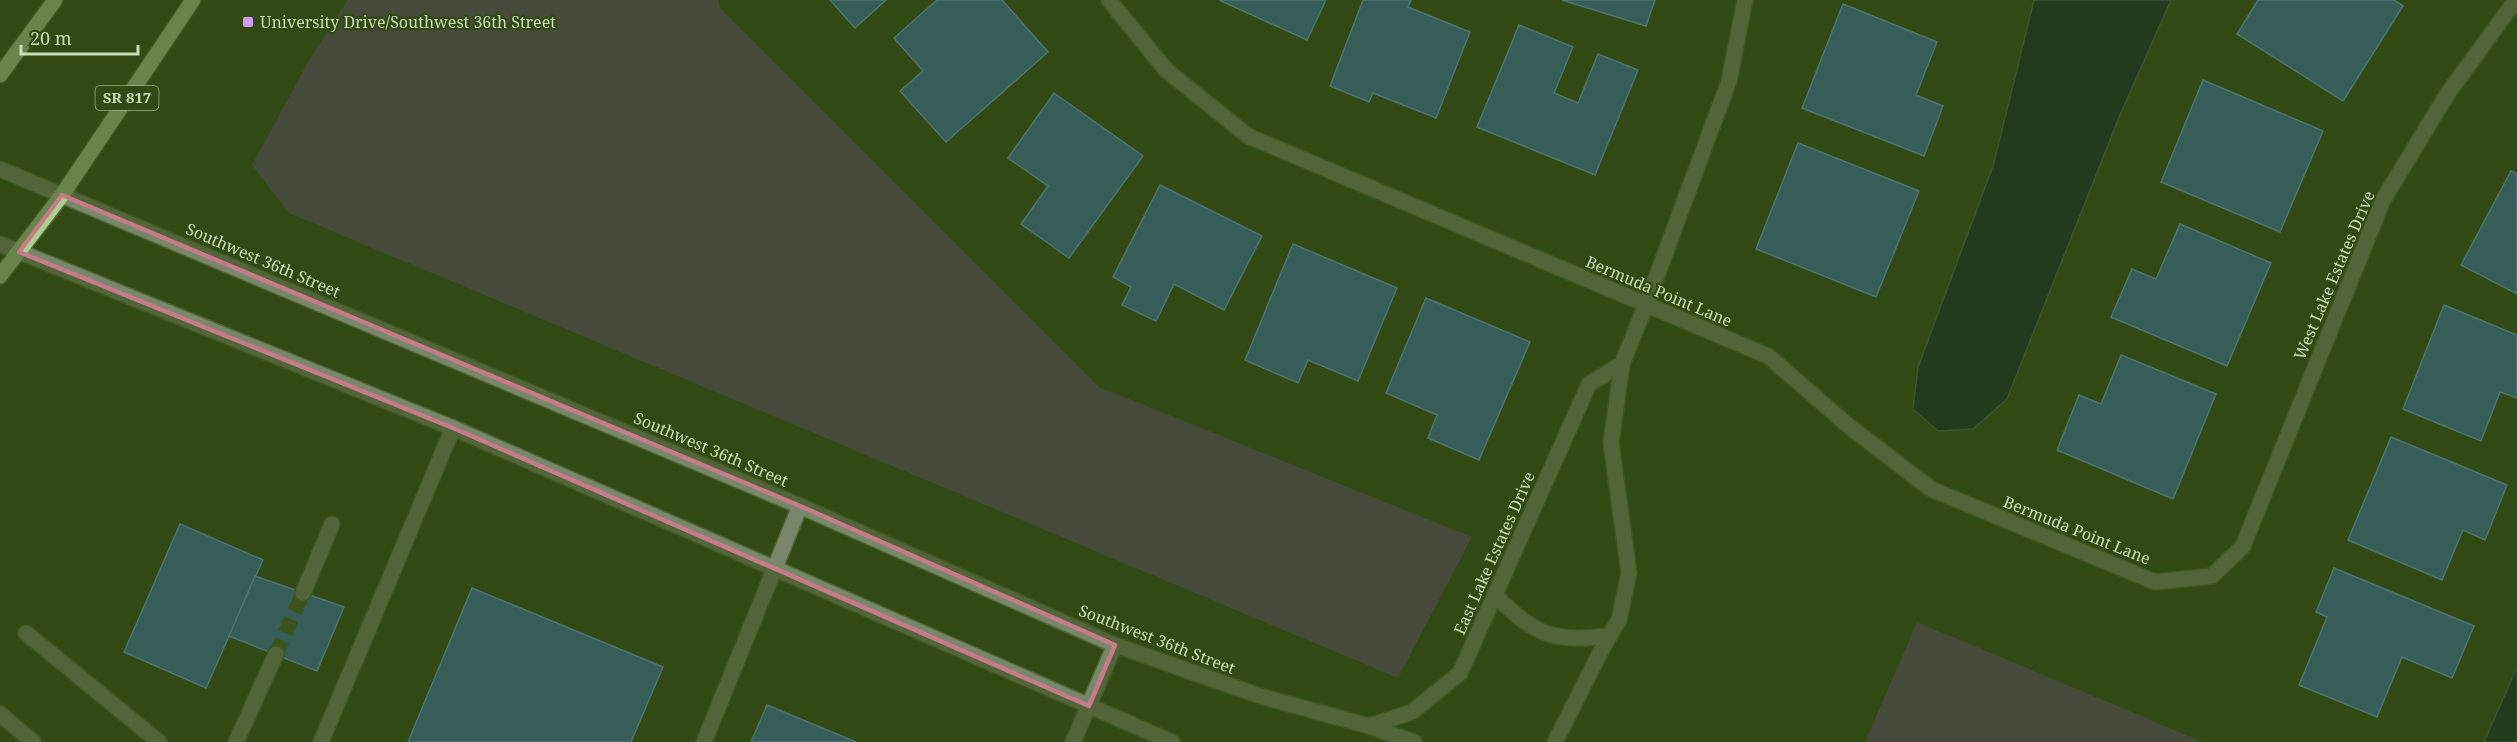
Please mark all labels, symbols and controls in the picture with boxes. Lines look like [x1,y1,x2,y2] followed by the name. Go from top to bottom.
[260,11,556,33] place label: University Drive/Southwest 36th Street
[241,15,255,29] marker: University Drive/Southwest 36th Street
[21,18,138,56] scale bar
[30,26,72,50] text: 20 m
[96,86,158,110] road number: SR 817
[2288,187,2380,363] street label: West Lake Estates Drive
[182,217,344,303] street label: Southwest 36th Street
[1583,250,1735,332] street label: Bermuda Point Lane
[630,406,792,492] street label: Southwest 36th Street
[1448,468,1540,638] street label: East Lake Estates Drive
[2000,490,2154,570] street label: Bermuda Point Lane
[1076,599,1239,679] street label: Southwest 36th Street

